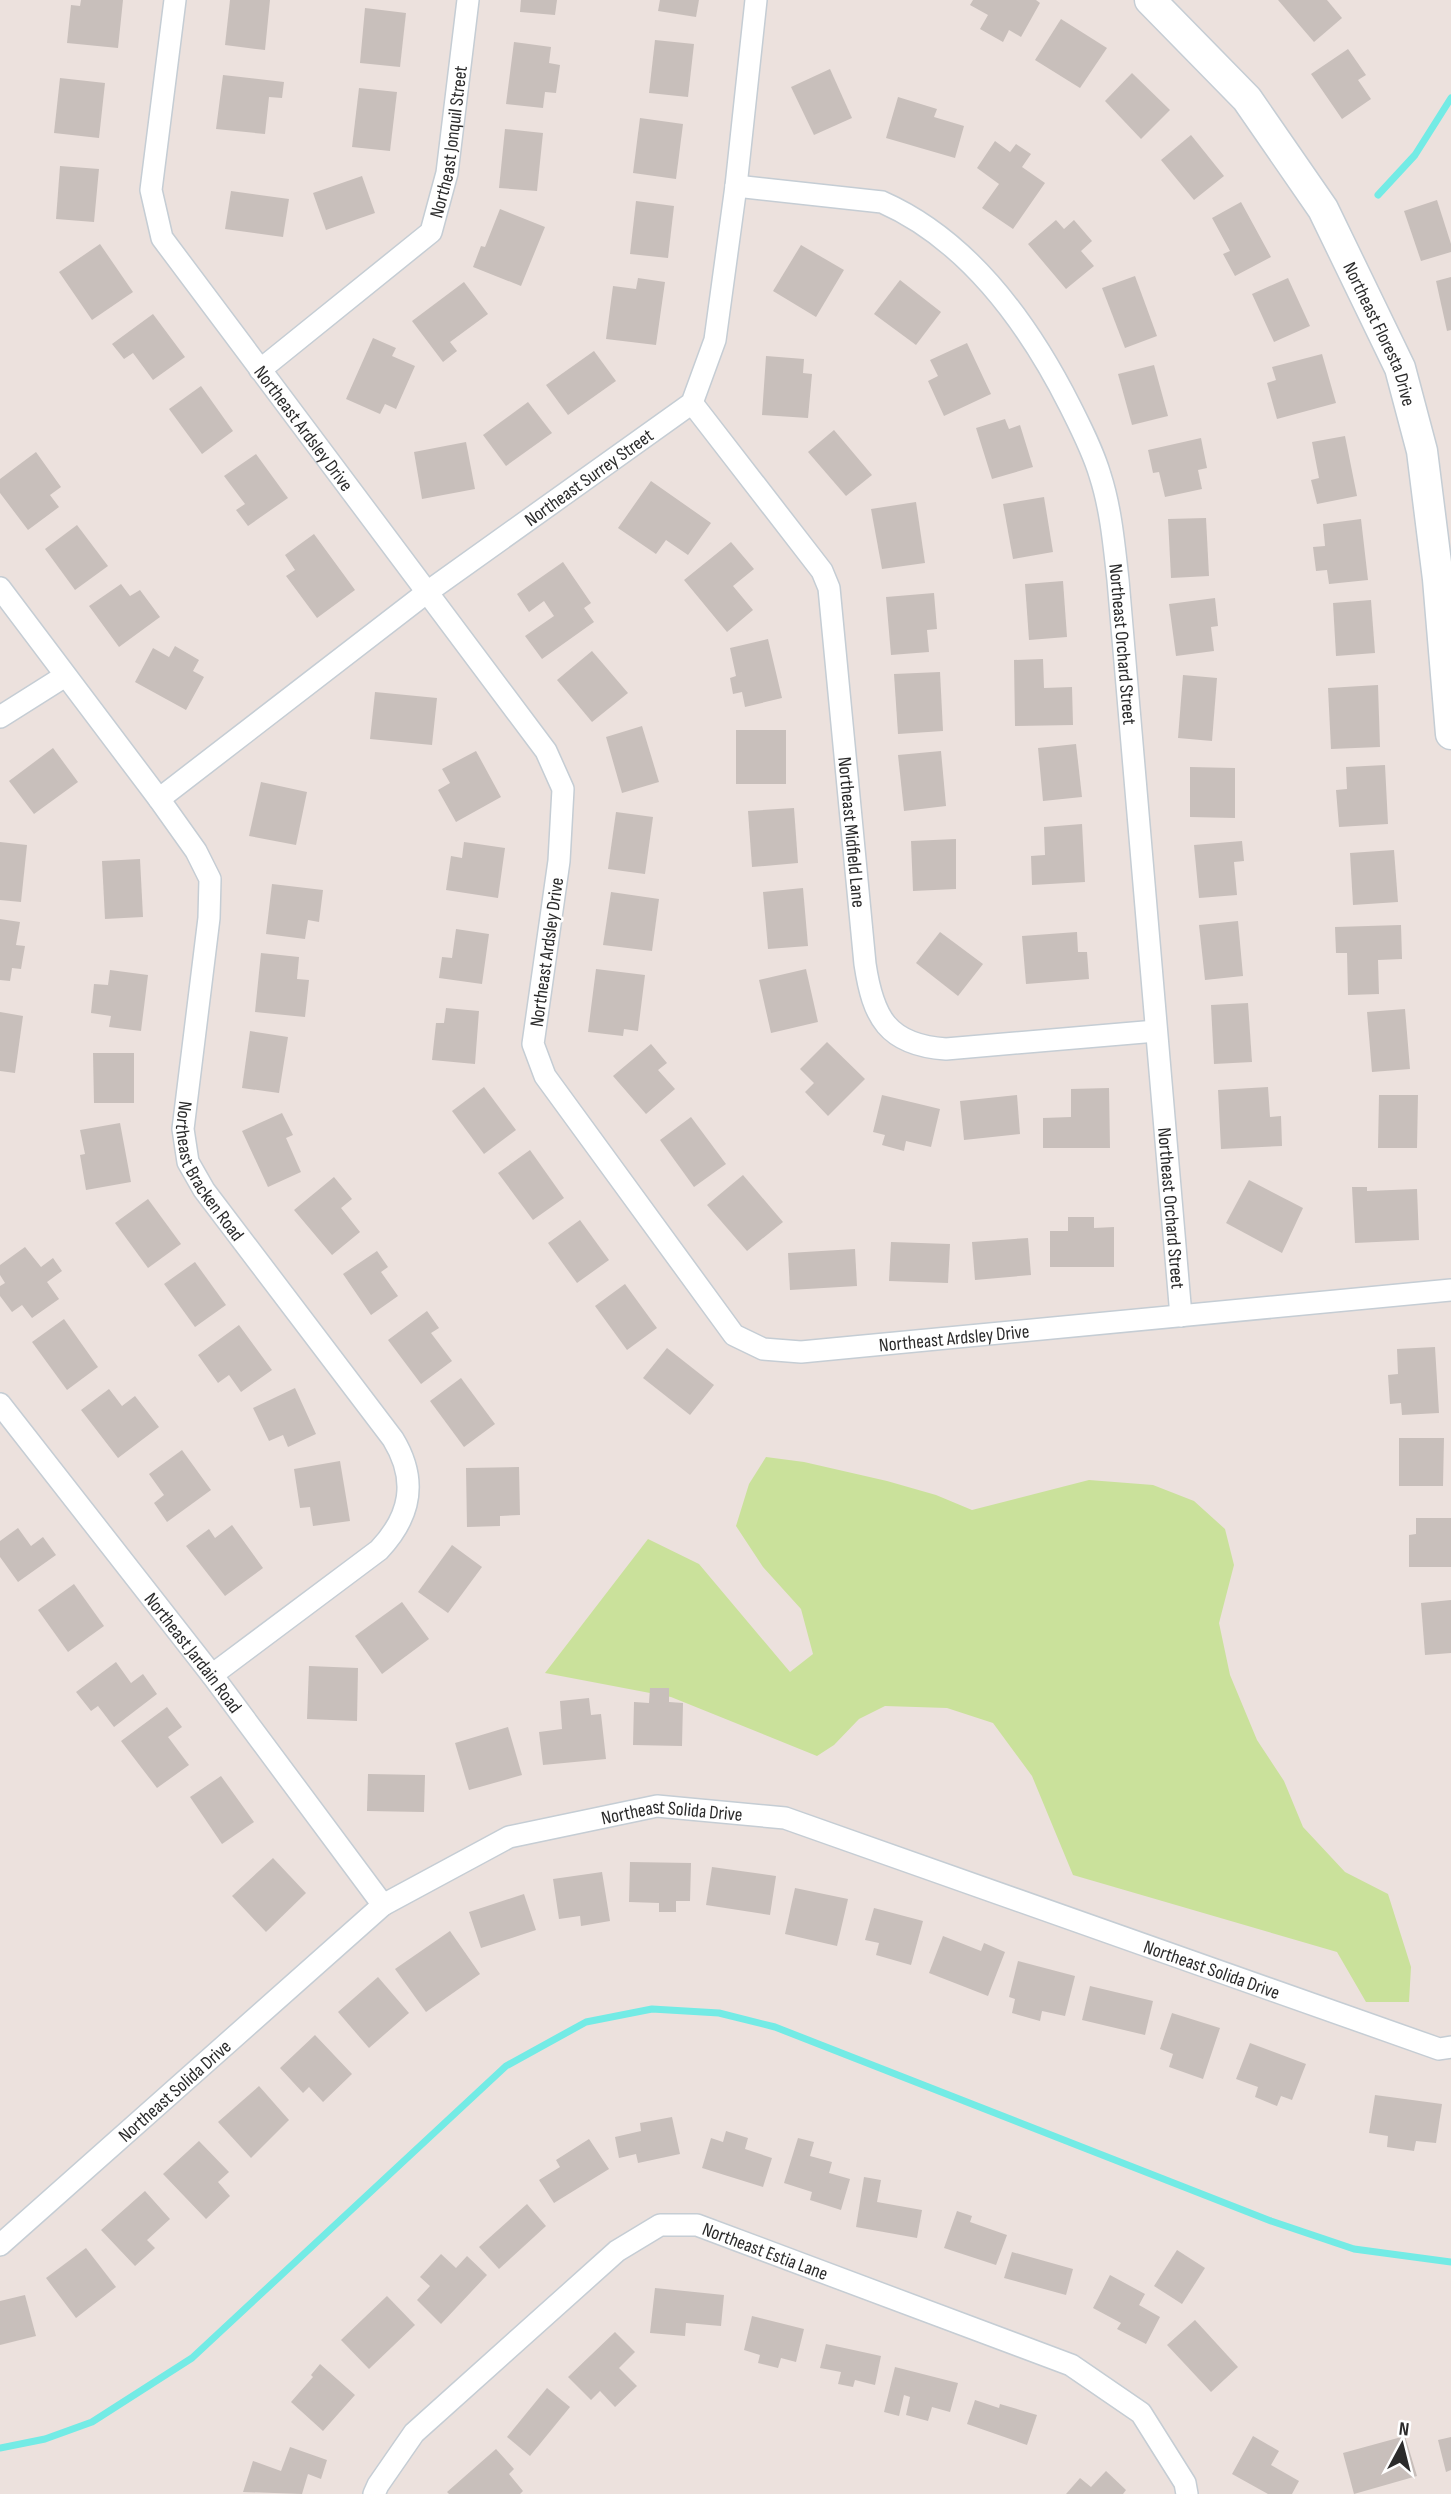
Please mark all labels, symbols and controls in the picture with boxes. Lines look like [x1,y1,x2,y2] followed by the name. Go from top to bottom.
[425,64,473,221] street label: Northeast Jonquil Street
[1337,259,1420,409] street label: Northeast Floresta Drive
[249,362,357,496] street label: Northeast Ardsley Drive
[521,424,658,532] street label: Northeast Surrey Street
[1103,563,1140,726] street label: Northeast Orchard Street
[832,756,870,909] street label: Northeast Midfield Lane
[526,876,569,1028] street label: Northeast Ardsley Drive
[170,1100,248,1246] street label: Northeast Bracken Road
[1152,1127,1189,1290] street label: Northeast Orchard Street
[878,1320,1030,1358] street label: Northeast Ardsley Drive
[139,1588,246,1718] street label: Northeast Jardain Road
[599,1796,743,1830] street label: Northeast Solida Drive
[1140,1936,1283,2005] street label: Northeast Solida Drive
[114,2035,236,2147] street label: Northeast Solida Drive
[699,2218,831,2286] street label: Northeast Estia Lane
[1367,2410,1437,2480] north arrow
[1397,2418,1410,2442] text: N

